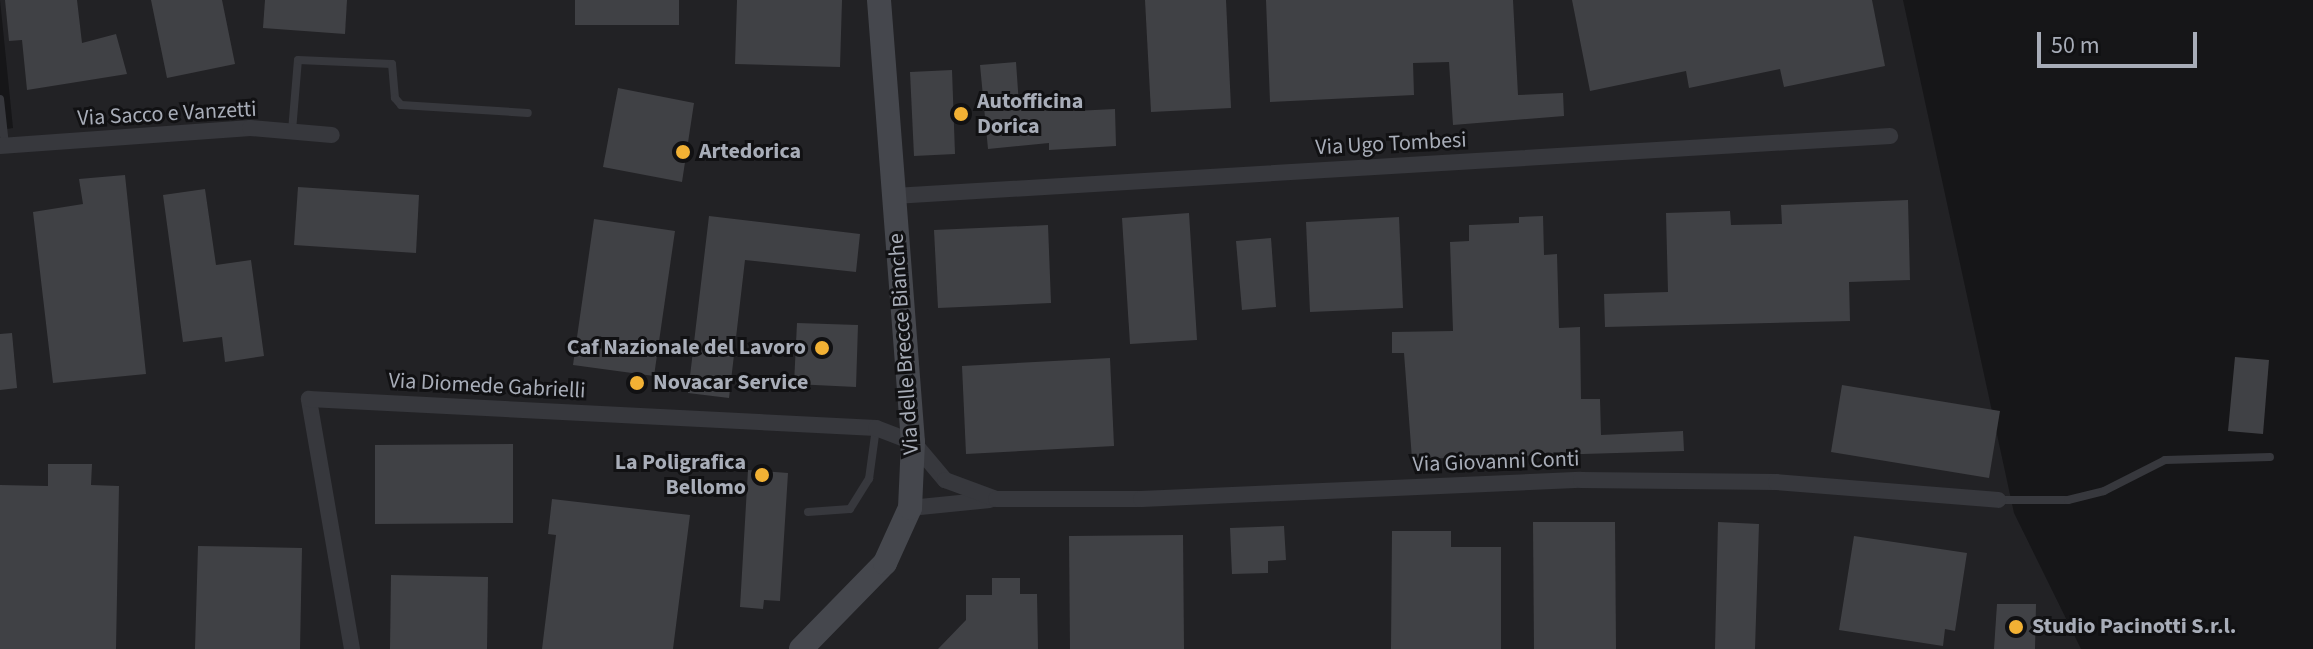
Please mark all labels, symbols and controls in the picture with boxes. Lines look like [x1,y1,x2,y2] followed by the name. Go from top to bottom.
[2041,16,2201,66] scale bar
[2051,28,2100,63] text: 50 m
[977,88,1083,140] place label: Autofficina Dorica
[77,96,257,132] street label: Via Sacco e Vanzetti
[952,105,970,123] marker: Autofficina Dorica
[1315,127,1467,161] street label: Via Ugo Tombesi
[699,139,801,165] place label: Artedorica
[674,143,692,161] marker: Artedorica
[883,232,925,456] street label: Via delle Brecce Bianche
[567,335,806,361] place label: Caf Nazionale del Lavoro
[813,339,831,357] marker: Caf Nazionale del Lavoro
[388,368,586,404] street label: Via Diomede Gabrielli
[653,370,808,396] place label: Novacar Service
[628,374,646,392] marker: Novacar Service
[1412,446,1580,478] street label: Via Giovanni Conti
[615,449,746,500] place label: La Poligrafica Bellomo
[753,466,771,484] marker: La Poligrafica Bellomo
[2032,614,2236,640] place label: Studio Pacinotti S.r.l.
[2007,618,2025,636] marker: Studio Pacinotti S.r.l.

